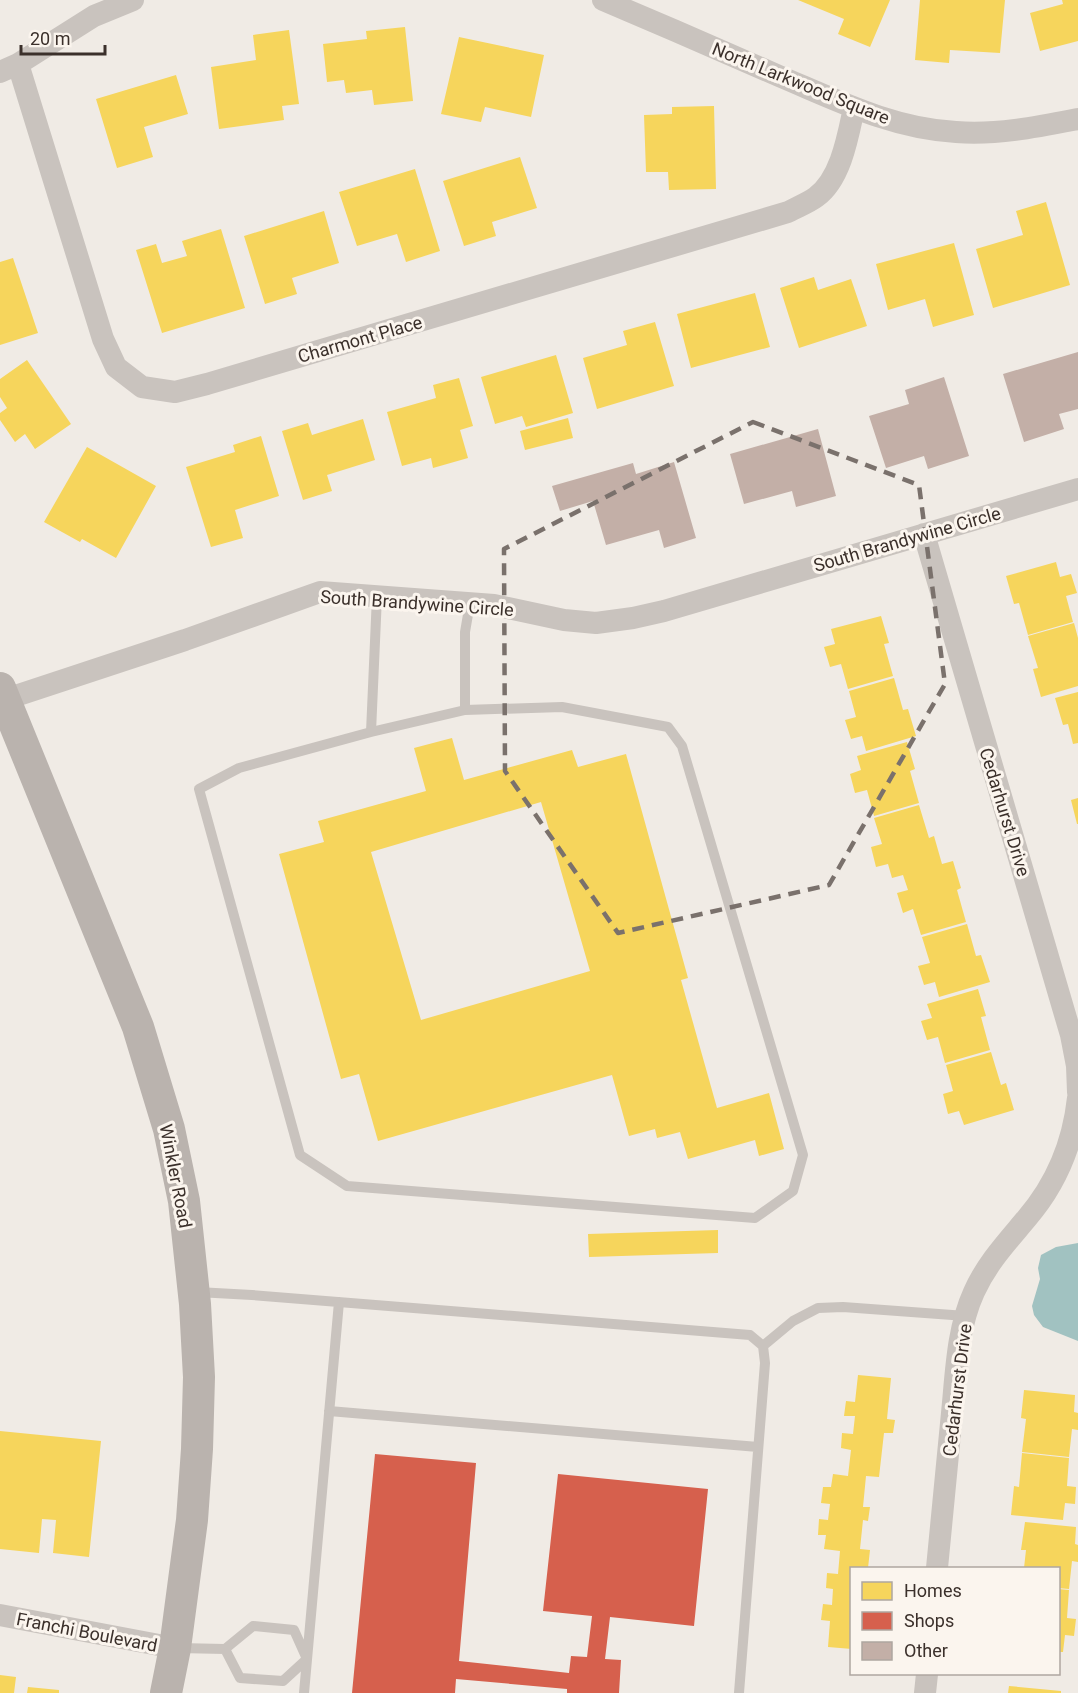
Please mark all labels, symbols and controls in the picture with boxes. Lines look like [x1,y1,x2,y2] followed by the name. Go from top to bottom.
[21,18,105,56] scale bar
[30,28,70,49] text: 20 m
[709,38,893,128] street label: North Larkwood Square
[295,311,425,367] street label: Charmont Place
[811,502,1003,576] street label: South Brandywine Circle
[320,586,514,620] street label: South Brandywine Circle
[975,745,1035,879] street label: Cedarhurst Drive
[156,1122,196,1230] street label: Winkler Road
[938,1323,976,1457] street label: Cedarhurst Drive
[850,1567,1060,1675] legend
[904,1580,962,1601] text: Homes
[15,1608,159,1656] street label: Franchi Boulevard
[904,1610,954,1631] text: Shops
[904,1640,948,1661] text: Other

